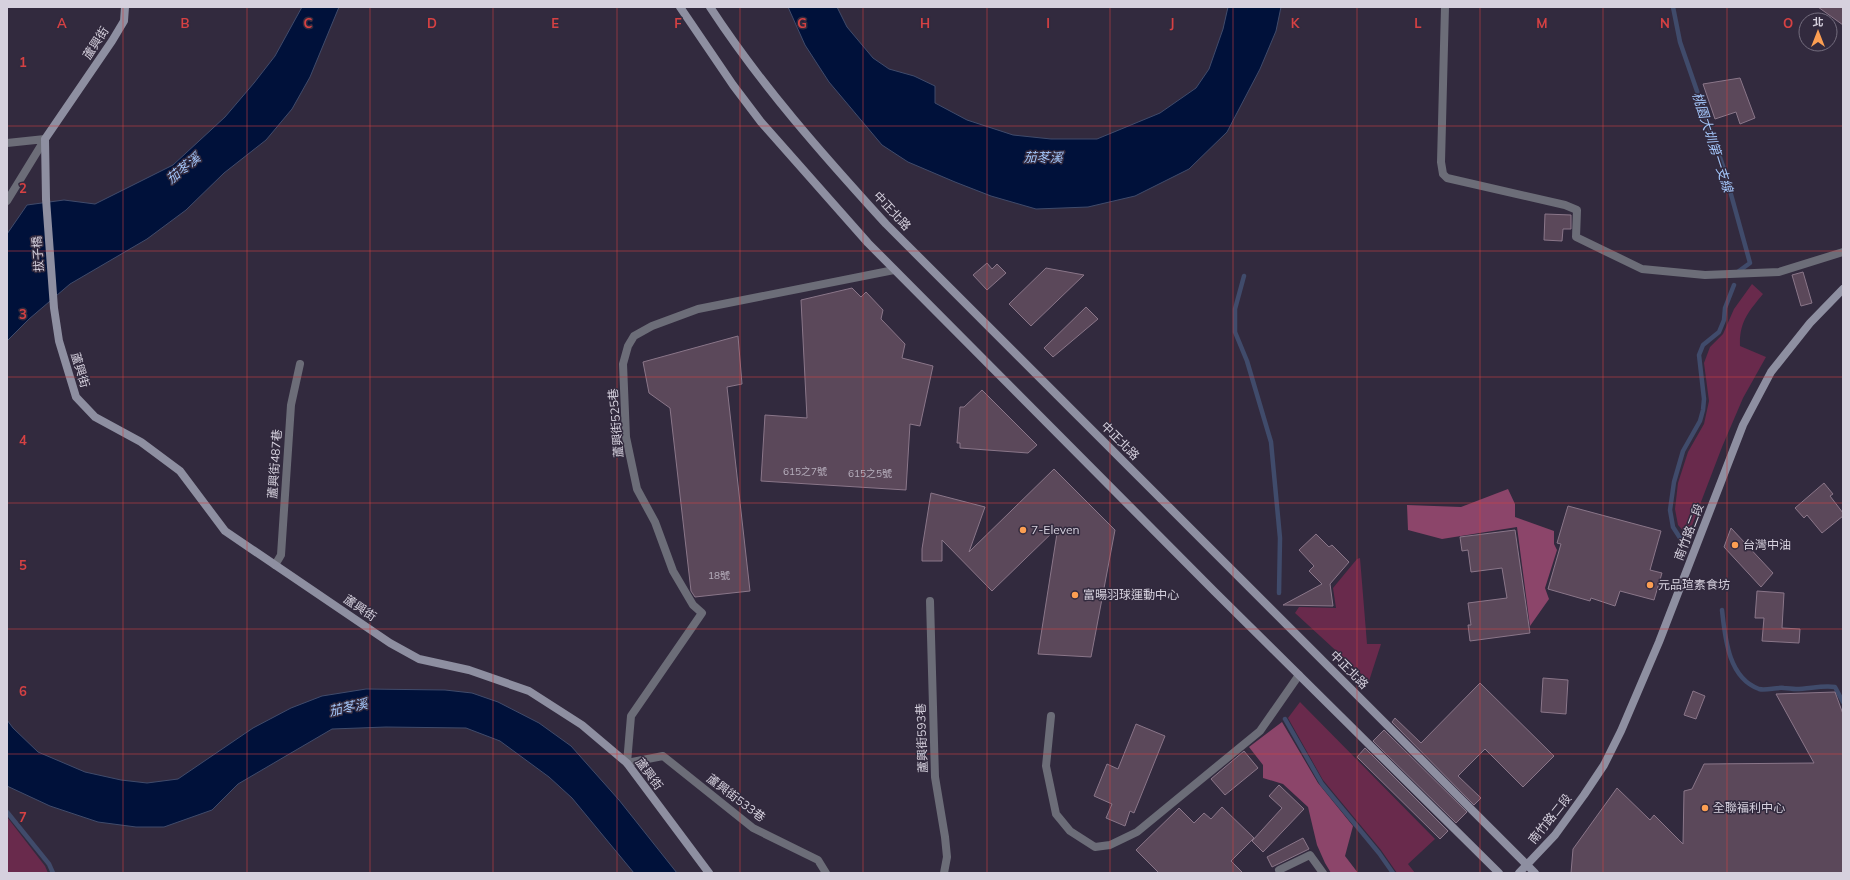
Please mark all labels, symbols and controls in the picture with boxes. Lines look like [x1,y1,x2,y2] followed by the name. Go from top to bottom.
[1798,12,1838,52] north arrow
[57,15,67,31] text: A
[181,15,190,31] text: B
[304,15,313,31] text: C
[427,15,437,31] text: D
[551,15,559,31] text: E
[674,15,682,31] text: F
[797,15,807,31] text: G
[920,15,930,31] text: H
[1046,15,1050,31] text: I
[1170,15,1174,31] text: J
[1291,15,1301,31] text: K
[1414,15,1422,31] text: L
[1536,15,1548,31] text: M
[1660,15,1670,31] text: N
[1783,15,1793,31] text: O
[1813,15,1824,29] text: 北
[79,24,112,62] street label: 蘆興街
[19,54,27,70] text: 1
[1689,90,1737,196] water label: 桃園大圳第一支線
[163,148,205,186] water label: 茄苳溪
[1023,149,1065,165] water label: 茄苳溪
[19,180,27,196] text: 2
[871,188,914,233] street label: 中正北路
[29,236,46,273] street label: 拔子橋
[19,306,27,322] text: 3
[68,350,93,389] street label: 蘆興街
[605,388,626,458] street label: 蘆興街525巷
[1098,418,1143,463] street label: 中正北路
[265,429,284,499] street label: 蘆興街487巷
[19,432,27,448] text: 4
[783,465,827,478] house number: 615之7號
[848,467,892,480] house number: 615之5號
[1671,501,1706,563] street label: 南竹路二段
[1031,522,1080,537] place label: 7-Eleven
[1018,525,1028,535] marker: 7-Eleven
[1743,537,1791,552] place label: 台灣中油
[1730,540,1740,550] marker: 台灣中油
[19,557,27,573] text: 5
[708,569,730,582] house number: 18號
[1658,577,1730,592] place label: 元品瑄素食坊
[1645,580,1655,590] marker: 元品瑄素食坊
[1083,587,1179,602] place label: 富暘羽球運動中心
[1070,590,1080,600] marker: 富暘羽球運動中心
[341,591,379,624] street label: 蘆興街
[1327,647,1372,692] street label: 中正北路
[19,683,27,699] text: 6
[327,695,371,719] water label: 茄苳溪
[913,703,930,773] street label: 蘆興街593巷
[633,755,666,793] street label: 蘆興街
[704,771,769,825] street label: 蘆興街533巷
[1525,791,1574,847] street label: 南竹路二段
[1713,800,1785,815] place label: 全聯福利中心
[1700,803,1710,813] marker: 全聯福利中心
[19,809,27,825] text: 7

